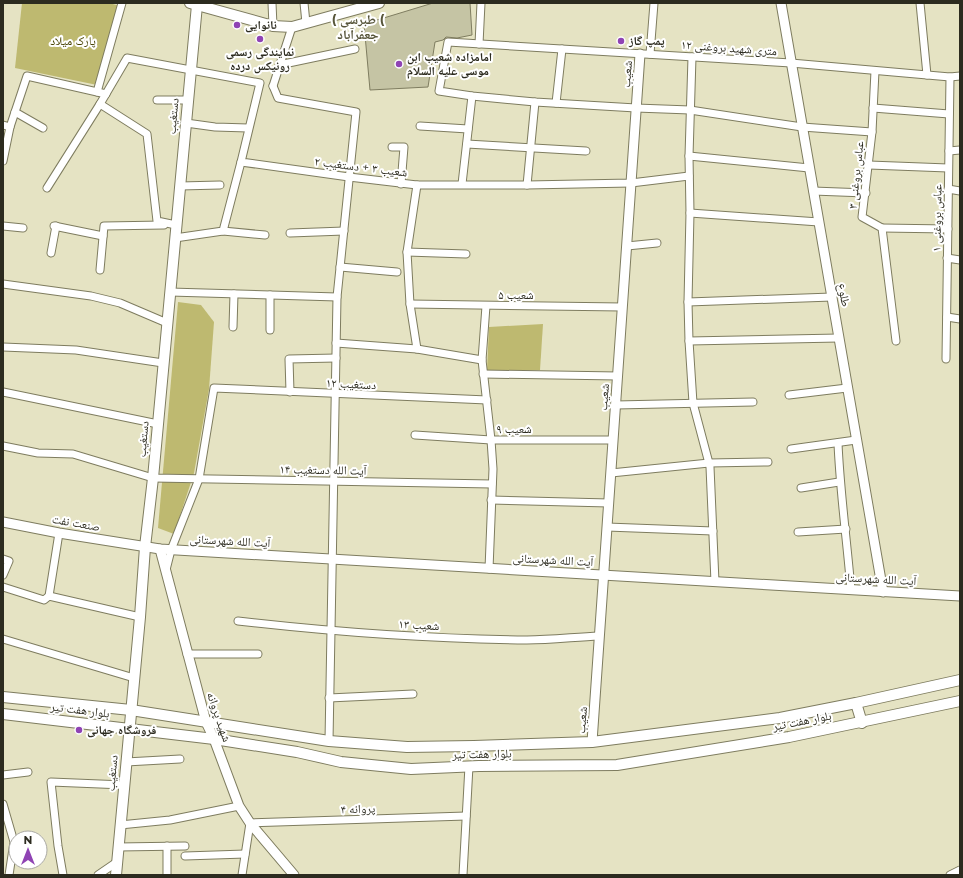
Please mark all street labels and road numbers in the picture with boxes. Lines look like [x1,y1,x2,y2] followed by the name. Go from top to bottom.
[680,37,778,59] street label: ۱۲ متری شهید بروغنی
[618,60,635,88] street label: شعیب
[163,97,182,135] street label: دستغیب
[844,140,867,210] street label: عباس بروغنی ۳
[314,153,408,180] street label: شعیب ۳ + دستغیب ۲
[928,184,945,252] street label: عباس بروغنی ۱
[834,282,854,308] street label: طلوع
[498,287,534,302] street label: شعیب ۵
[326,375,377,393] street label: دستغیب ۱۲
[595,383,612,411] street label: شعیب
[133,420,152,458] street label: دستغیب
[496,421,532,436] street label: شعیب ۹
[279,461,368,478] street label: آیت الله دستغیب ۱۴
[51,511,101,534] street label: صنعت نفت
[189,531,272,550] street label: آیت الله شهرستانی
[512,550,595,569] street label: آیت الله شهرستانی
[835,569,918,588] street label: آیت الله شهرستانی
[398,616,440,633] street label: شعیب ۱۳
[204,690,235,744] street label: شهید پروانه
[49,698,110,721] street label: بلوار هفت تیر
[573,706,590,734] street label: شعیب
[770,707,833,734] street label: بلوار هفت تیر
[451,745,512,762] street label: بلوار هفت تیر
[102,754,121,792] street label: دستغیب
[340,800,376,817] street label: پروانه ۴

